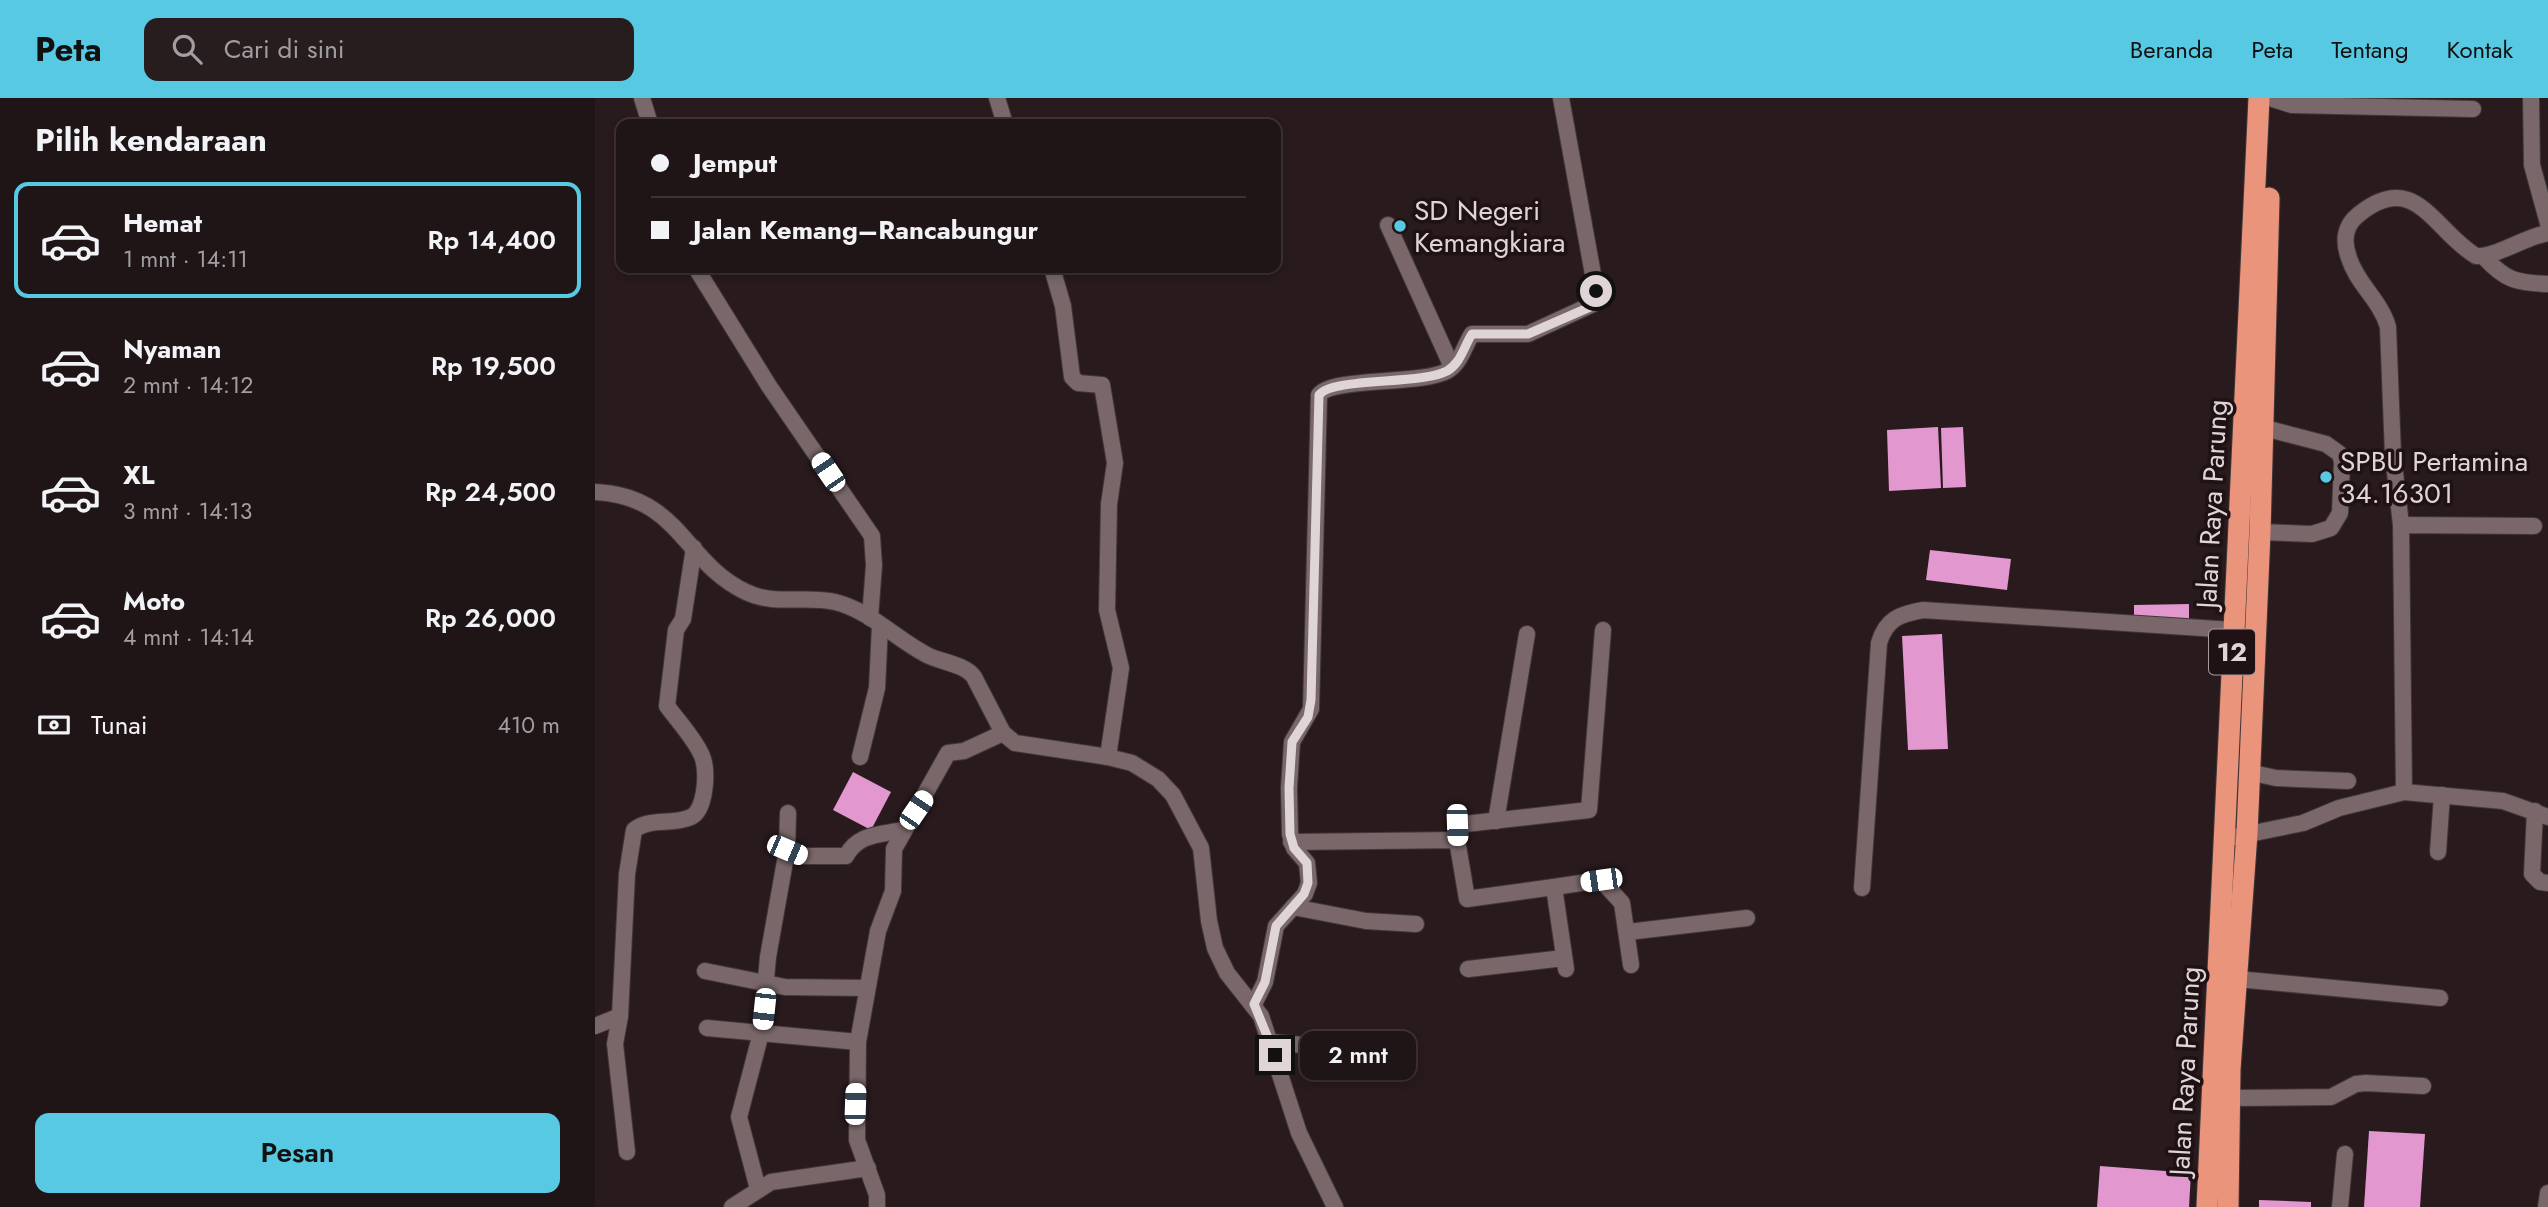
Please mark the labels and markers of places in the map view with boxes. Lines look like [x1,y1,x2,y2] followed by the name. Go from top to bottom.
[1414,190,1566,263] place label: SD Negeri Kemangkiara
[1392,218,1408,234] marker: SD Negeri Kemangkiara
[2340,441,2528,514] place label: SPBU Pertamina 34.16301
[2318,469,2334,485] marker: SPBU Pertamina 34.16301

